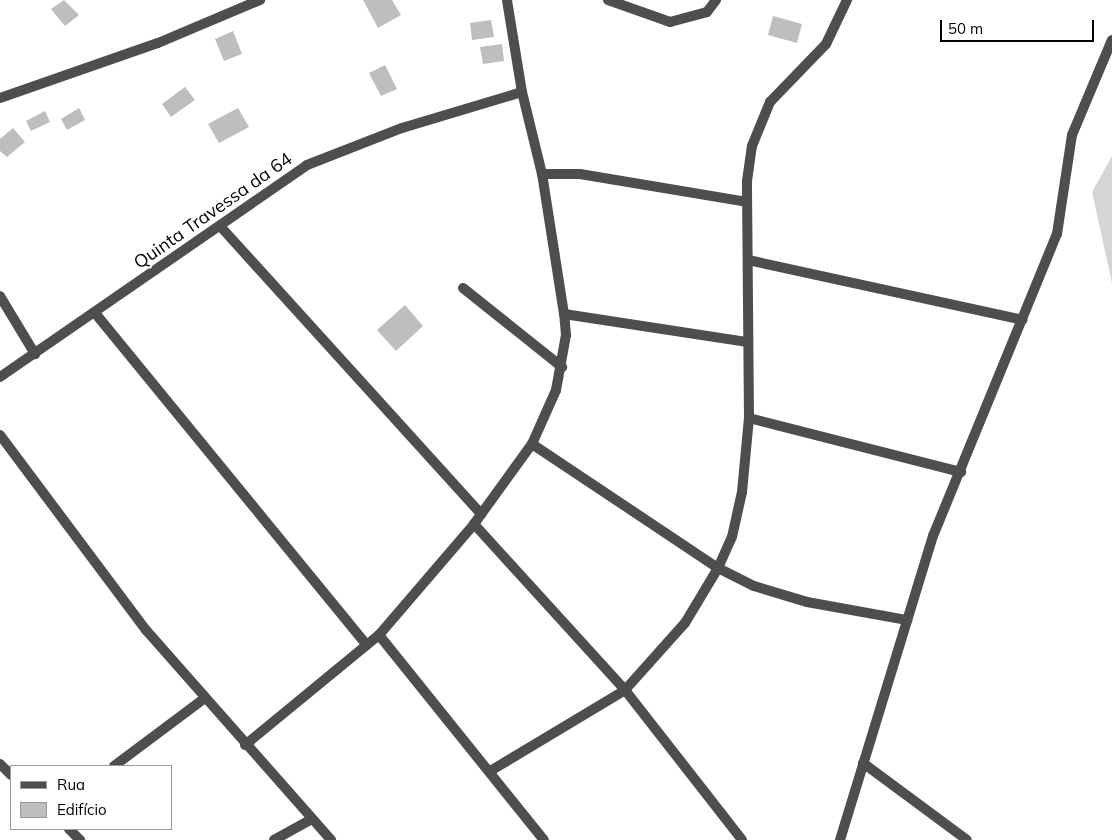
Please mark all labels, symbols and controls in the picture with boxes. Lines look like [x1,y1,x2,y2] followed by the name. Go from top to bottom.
[942,10,1096,42] scale bar
[948,19,983,38] text: 50 m
[130,148,296,274] street label: Quinta Travessa da 64
[10,765,172,830] legend
[57,775,85,794] text: Rua
[57,800,107,819] text: Edifício

